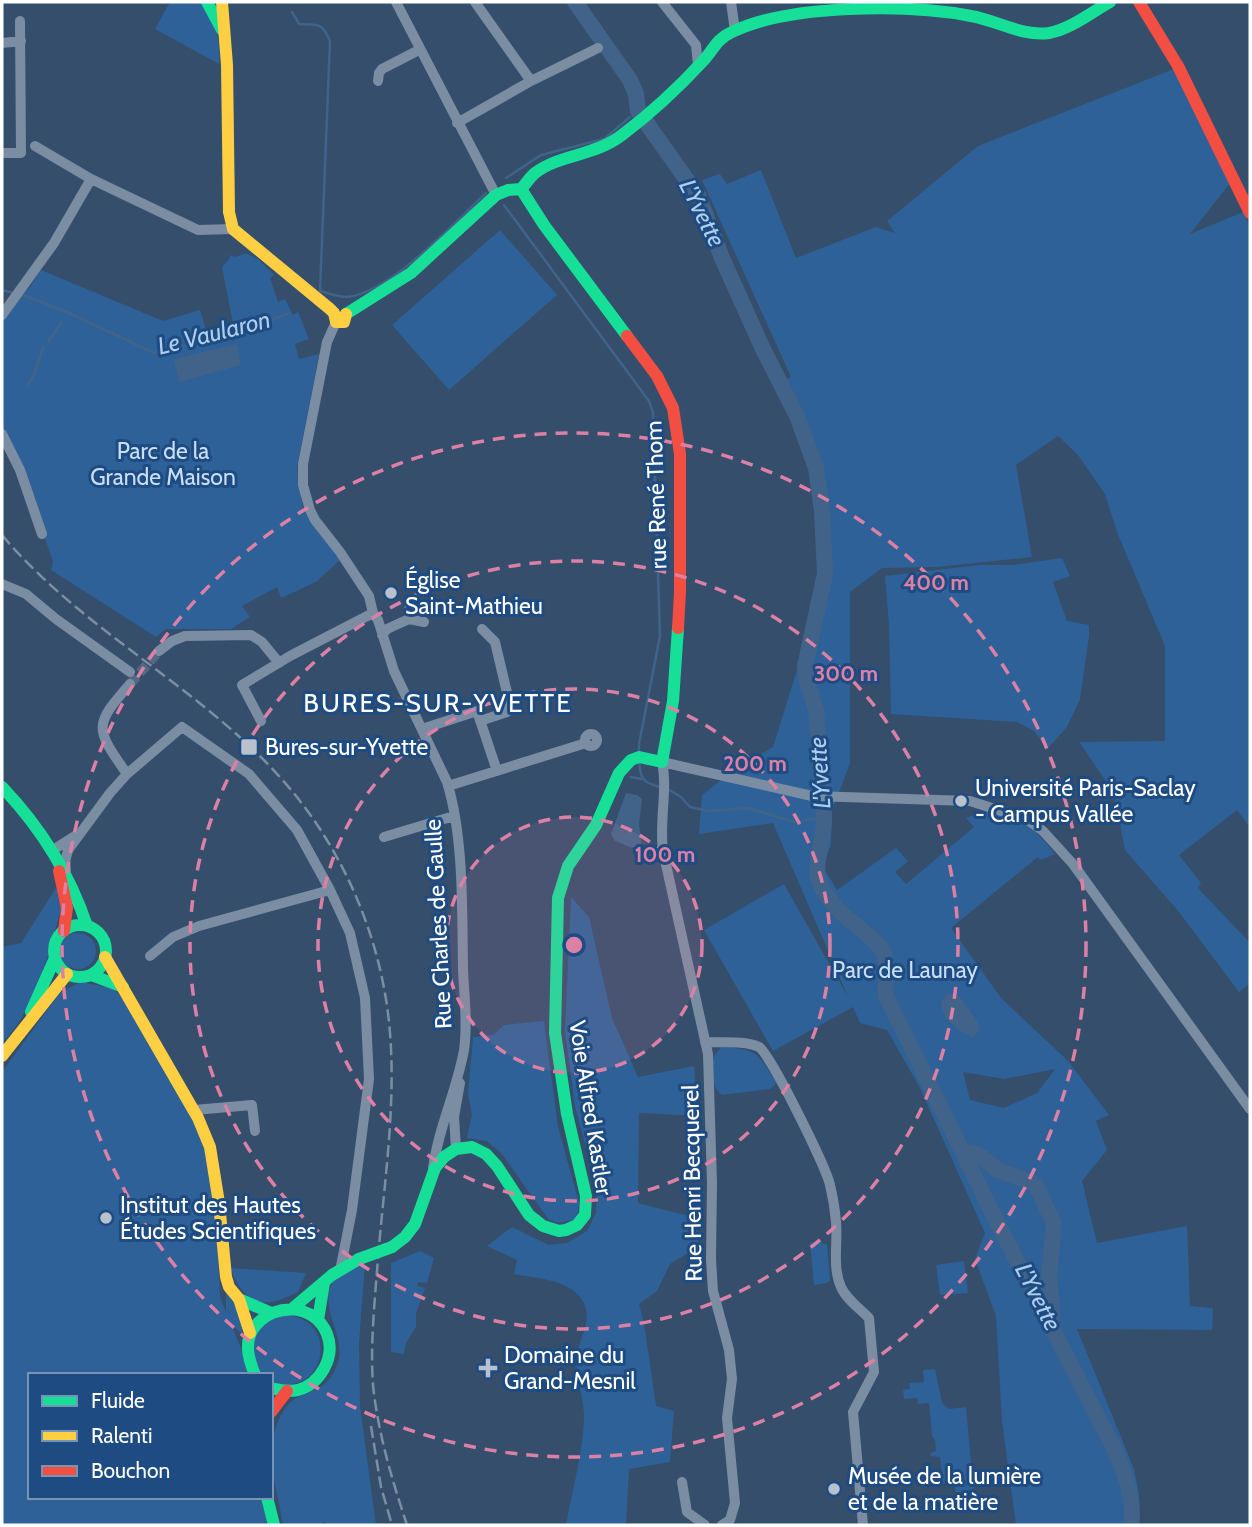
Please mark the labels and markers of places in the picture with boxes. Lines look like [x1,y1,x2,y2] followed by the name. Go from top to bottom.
[405,565,543,620] place label: Église Saint-Mathieu
[383,585,399,601] marker: Église Saint-Mathieu
[265,733,428,761] place label: Bures-sur-Yvette
[239,737,259,757] marker: Bures-sur-Yvette
[975,774,1196,828] place label: Université Paris-Saclay - Campus Vallée
[953,793,969,809] marker: Université Paris-Saclay - Campus Vallée
[562,933,586,957] centre of rings
[120,1191,316,1245] place label: Institut des Hautes Études Scientifiques
[98,1210,114,1226] marker: Institut des Hautes Études Scientifiques
[504,1341,636,1395] place label: Domaine du Grand-Mesnil
[478,1358,498,1378] marker: Domaine du Grand-Mesnil
[848,1462,1041,1516] place label: Musée de la lumière et de la matière
[826,1481,842,1497] marker: Musée de la lumière et de la matière

